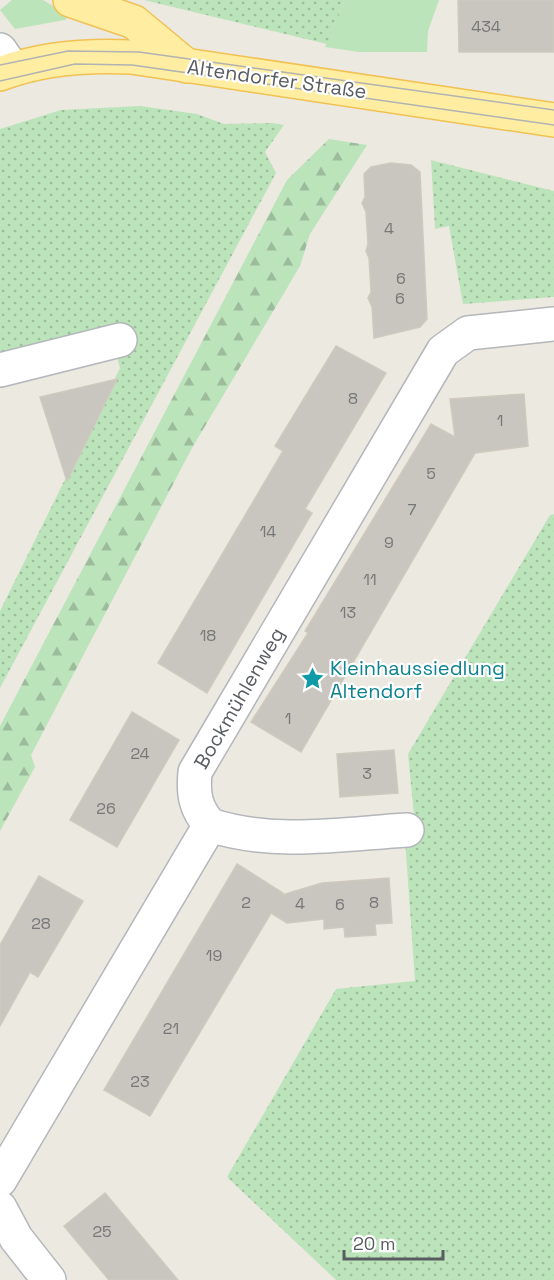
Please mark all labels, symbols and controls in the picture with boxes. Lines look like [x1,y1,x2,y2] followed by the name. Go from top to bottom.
[471,16,501,37] house number: 434
[186,54,368,104] street label: Altendorfer Straße
[384,218,394,239] house number: 4
[396,268,406,289] house number: 6
[395,288,405,309] house number: 6
[348,388,358,409] house number: 8
[497,410,503,431] house number: 1
[426,463,436,484] house number: 5
[407,499,417,520] house number: 7
[260,521,276,542] house number: 14
[384,532,394,553] house number: 9
[363,569,377,590] house number: 11
[340,602,356,623] house number: 13
[188,623,290,773] street label: Bockmühlenweg
[200,625,216,646] house number: 18
[330,655,505,704] place label: Kleinhaussiedlung Altendorf
[299,666,325,692] place icon: Kleinhaussiedlung Altendorf
[285,708,291,729] house number: 1
[130,743,150,764] house number: 24
[362,763,372,784] house number: 3
[96,798,116,819] house number: 26
[241,892,251,913] house number: 2
[369,892,379,913] house number: 8
[295,893,305,914] house number: 4
[335,894,345,915] house number: 6
[31,913,51,934] house number: 28
[206,945,222,966] house number: 19
[163,1018,179,1039] house number: 21
[130,1071,150,1092] house number: 23
[92,1221,112,1242] house number: 25
[344,1223,443,1261] scale bar
[353,1232,396,1255] text: 20 m

